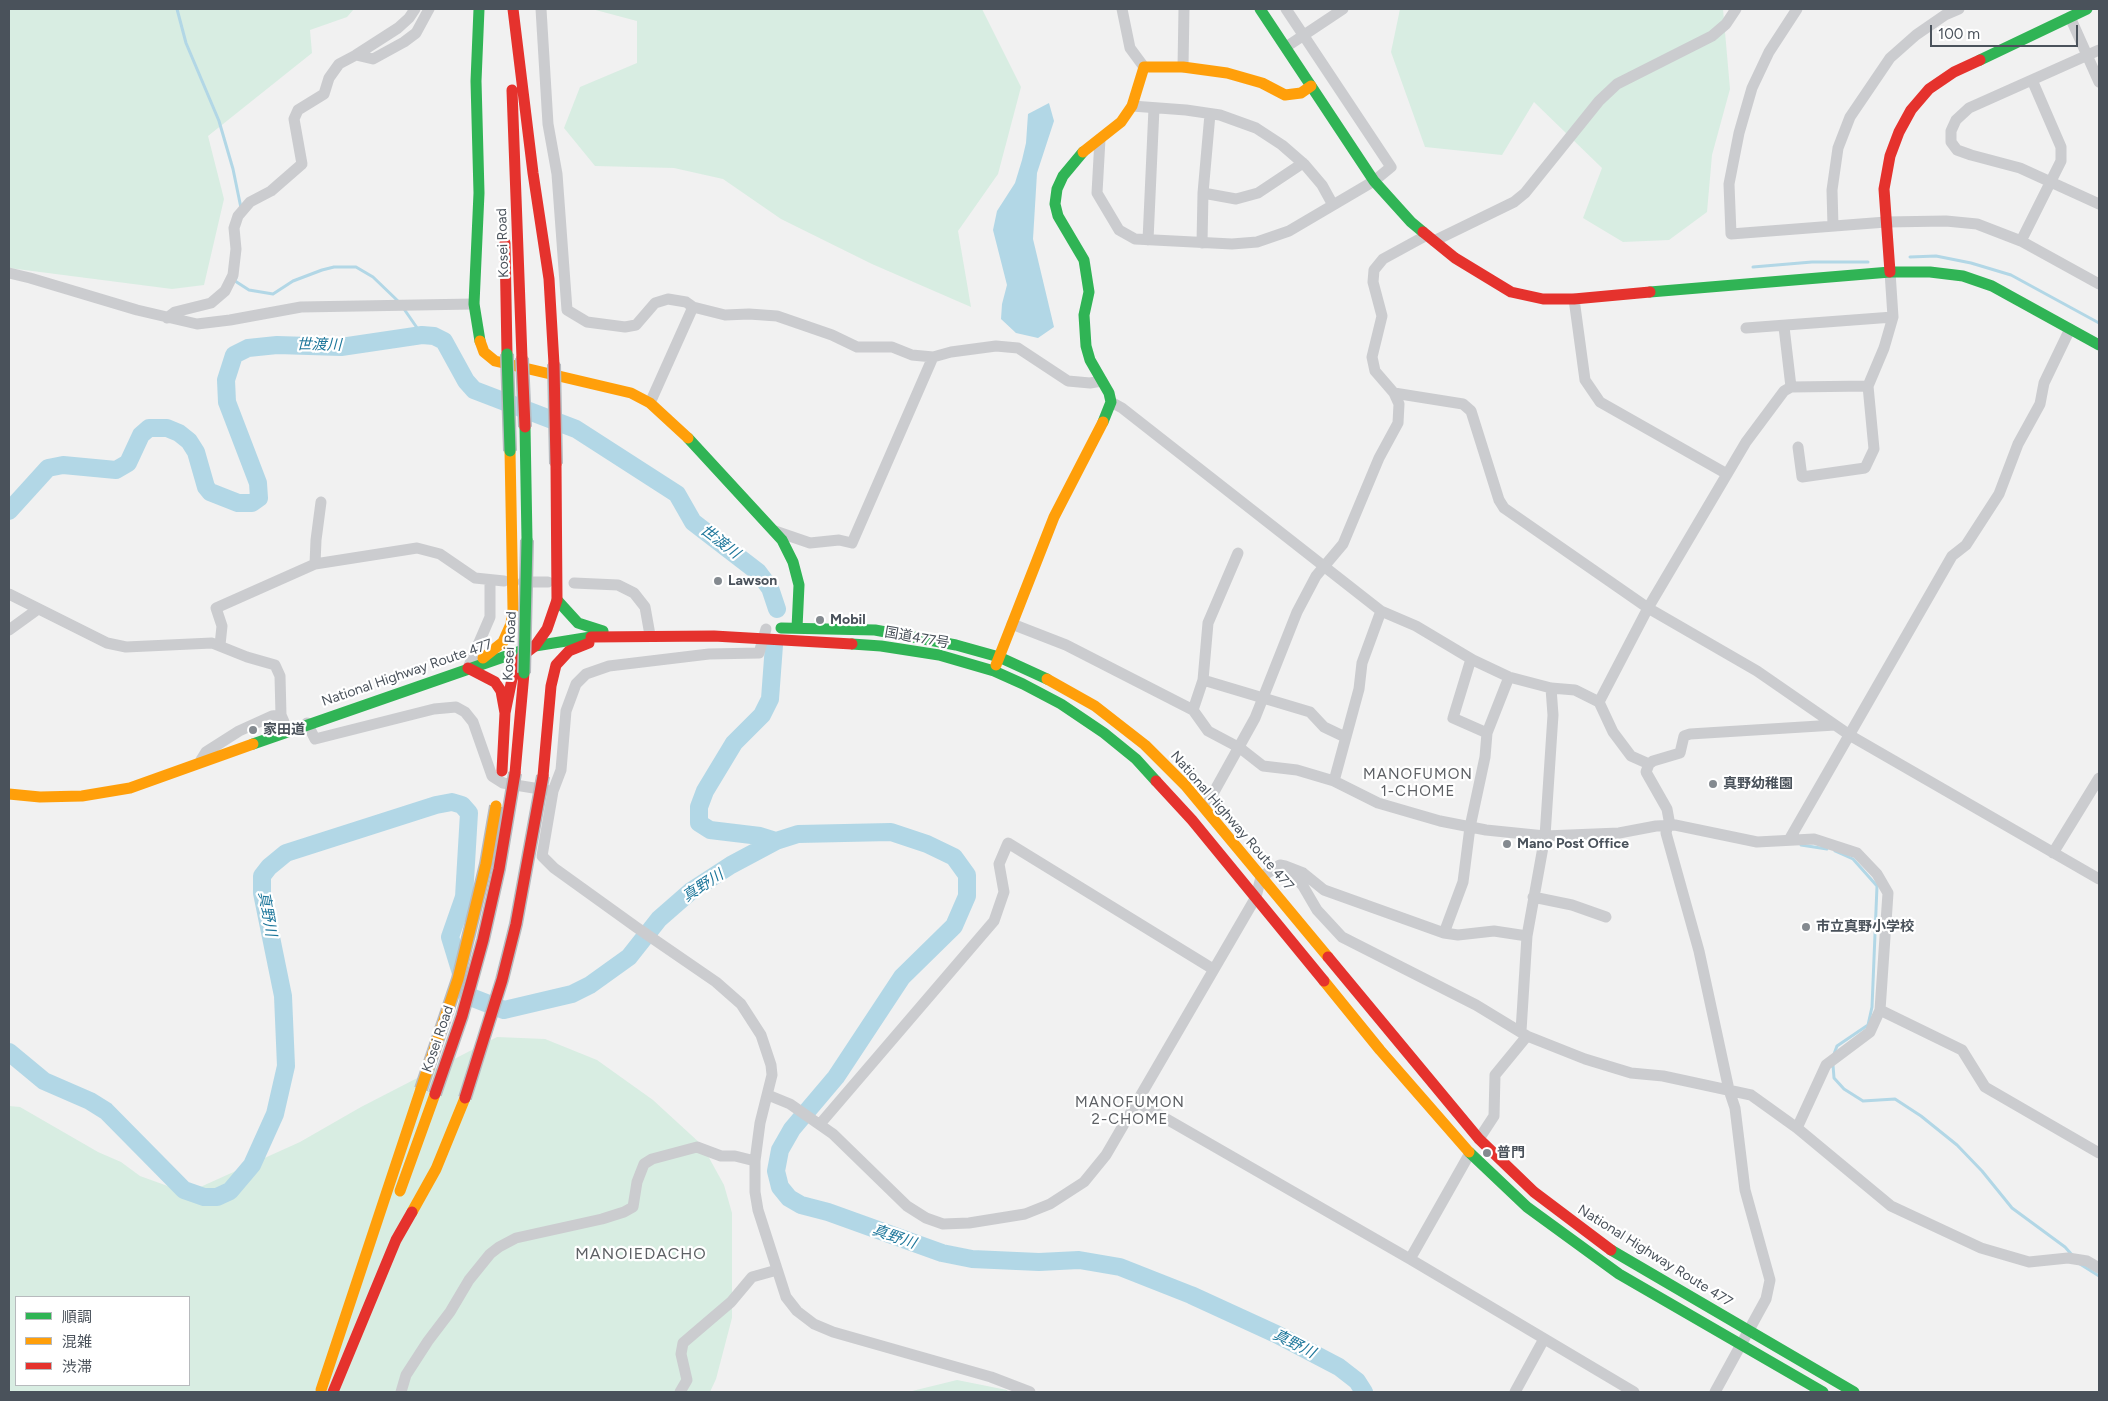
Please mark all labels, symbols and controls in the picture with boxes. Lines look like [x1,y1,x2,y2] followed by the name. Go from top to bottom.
[1933,15,2080,47] scale bar
[1938,25,1980,43] text: 100 m
[493,208,513,278] street label: Kosei Road
[296,336,342,354] water label: 世渡川
[697,521,743,563] water label: 世渡川
[728,573,777,589] place label: Lawson
[712,575,724,587] marker: Lawson
[500,611,520,681] street label: Kosei Road
[830,612,866,628] place label: Mobil
[814,614,826,626] marker: Mobil
[883,624,951,652] street label: 国道477号
[320,636,494,710] street label: National Highway Route 477
[263,722,305,738] place label: 家田道
[247,724,259,736] marker: 家田道
[1167,748,1297,894] street label: National Highway Route 477
[1362,766,1474,801] district label: MANOFUMON 1-CHOME
[1723,776,1793,792] place label: 真野幼稚園
[1707,778,1719,790] marker: 真野幼稚園
[1517,836,1629,852] place label: Mano Post Office
[1501,838,1513,850] marker: Mano Post Office
[679,866,727,906] water label: 真野川
[254,890,280,938] water label: 真野川
[1816,919,1914,935] place label: 市立真野小学校
[1800,921,1812,933] marker: 市立真野小学校
[419,1003,457,1075] street label: Kosei Road
[1074,1094,1186,1129] district label: MANOFUMON 2-CHOME
[1497,1145,1525,1161] place label: 普門
[1481,1147,1493,1159] marker: 普門
[1575,1201,1735,1311] street label: National Highway Route 477
[870,1221,918,1253] water label: 真野川
[574,1244,708,1264] district label: MANOIEDACHO
[15,1296,190,1386] legend
[62,1308,92,1326] text: 順調
[1270,1326,1318,1362] water label: 真野川
[62,1333,92,1351] text: 混雑
[62,1358,92,1376] text: 渋滞

